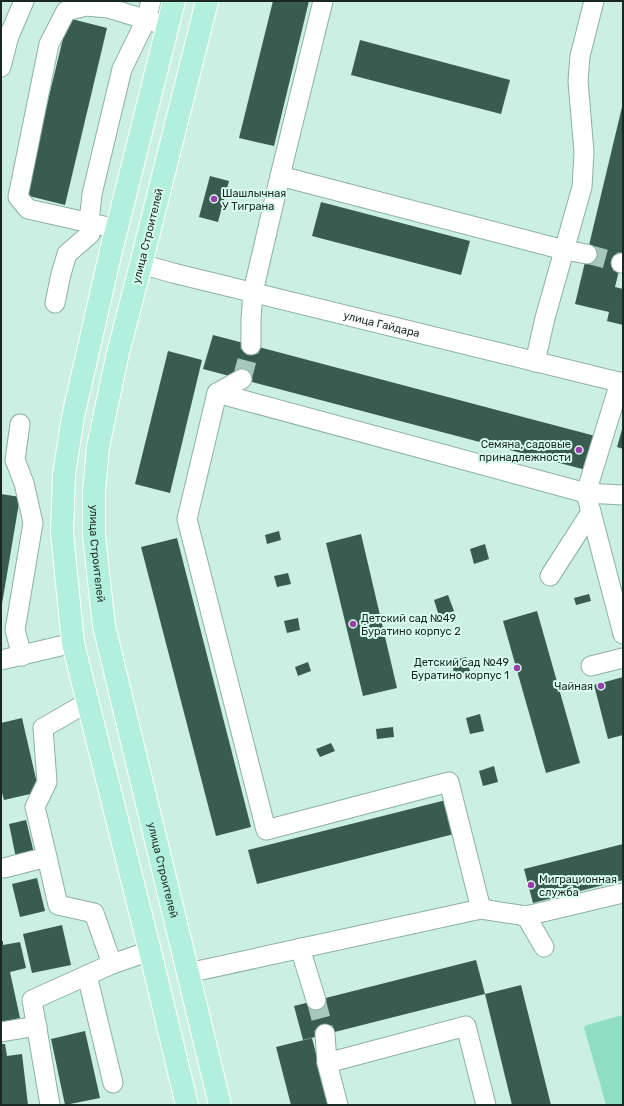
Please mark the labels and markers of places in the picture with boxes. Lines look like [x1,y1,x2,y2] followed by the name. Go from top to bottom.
[222,187,286,213] place label: Шашлычная У Тиграна
[209,194,219,204] marker: Шашлычная У Тиграна
[479,438,571,464] place label: Семяна, садовые принадлежности
[574,445,584,455] marker: Семяна, садовые принадлежности
[361,612,461,638] place label: Детский сад №49 Буратино корпус 2
[348,619,358,629] marker: Детский сад №49 Буратино корпус 2
[411,656,509,682] place label: Детский сад №49 Буратино корпус 1
[512,663,522,673] marker: Детский сад №49 Буратино корпус 1
[554,680,593,693] place label: Чайная
[596,681,606,691] marker: Чайная
[539,873,617,899] place label: Миграционная служба
[526,880,536,890] marker: Миграционная служба

